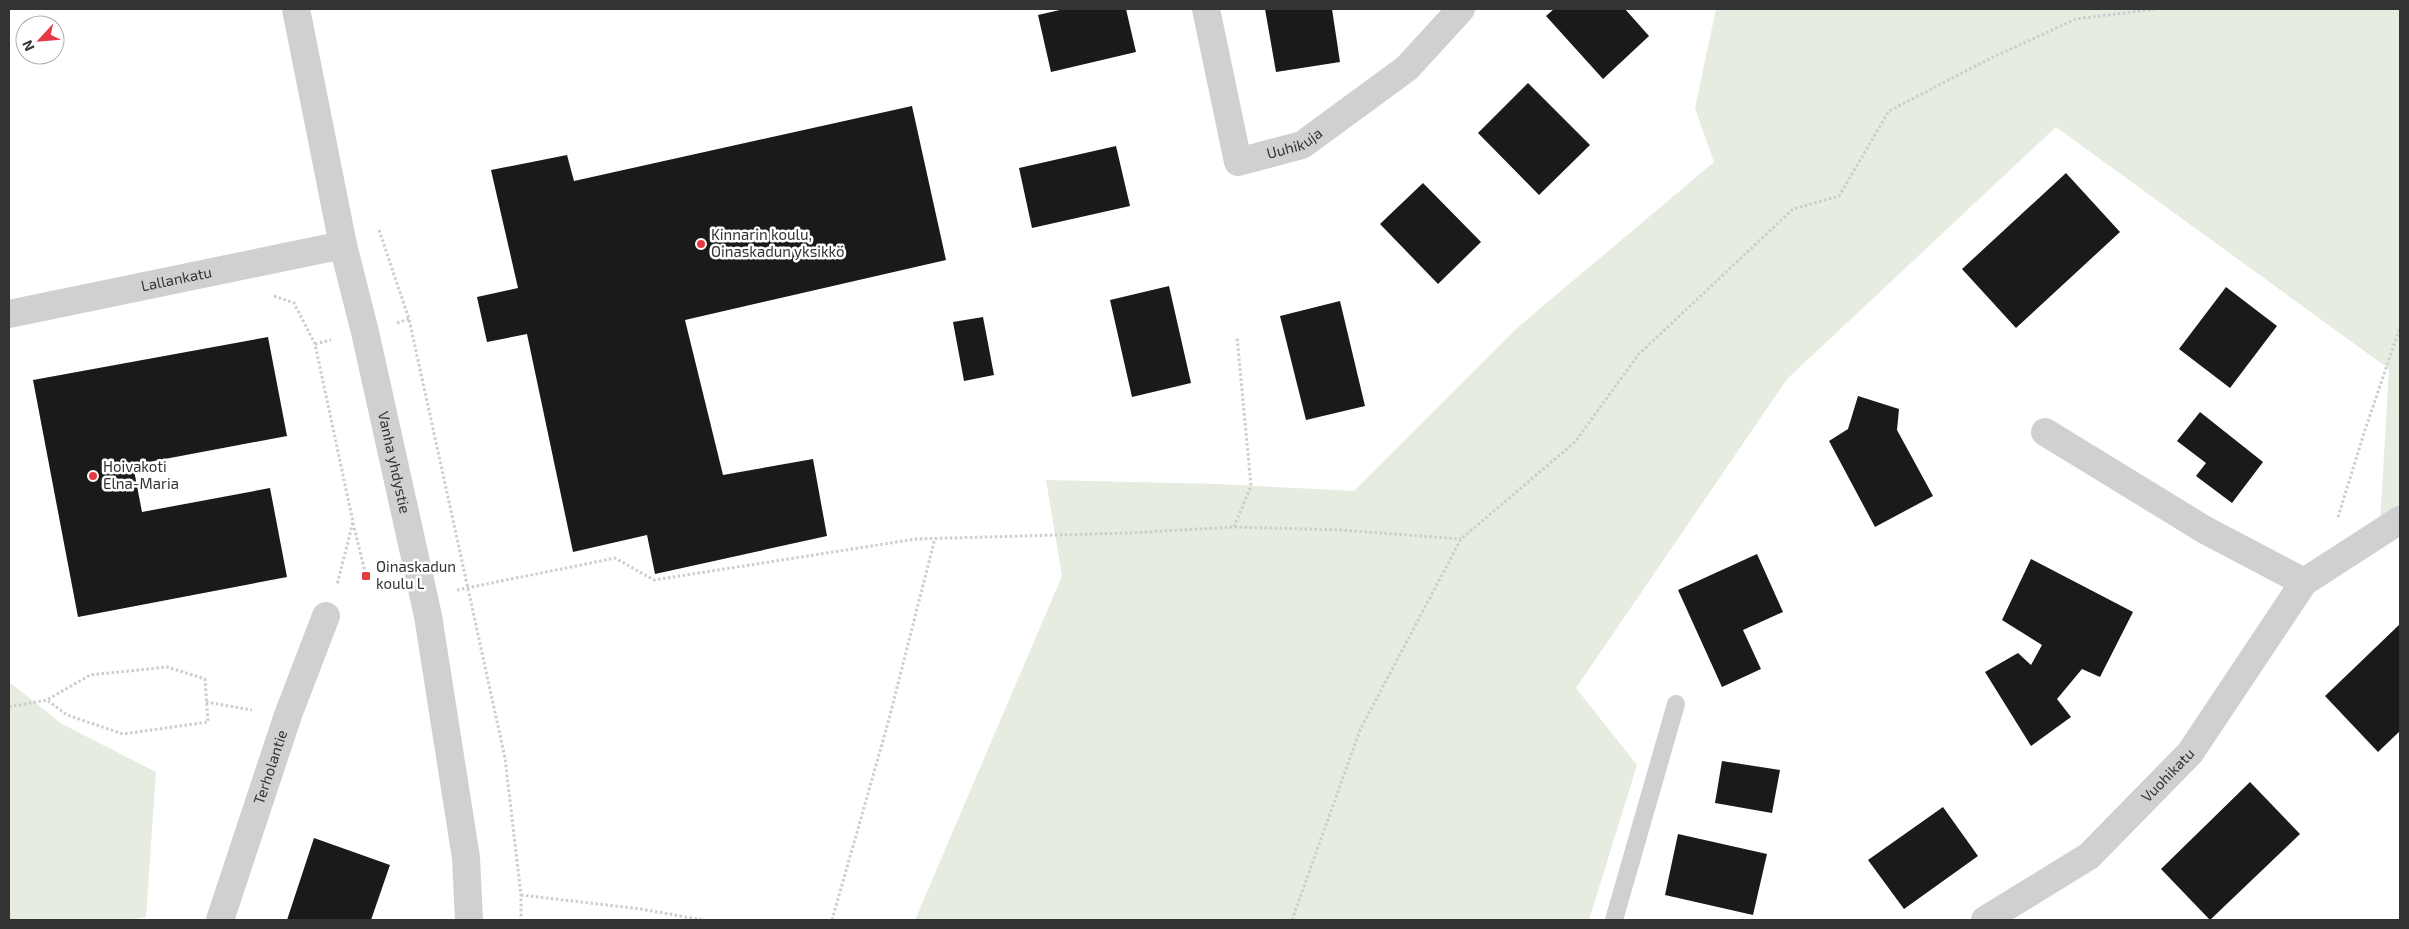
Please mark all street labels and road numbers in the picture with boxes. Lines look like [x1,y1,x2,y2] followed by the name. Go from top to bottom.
[1264,123,1325,162] street label: Uuhikuja
[139,262,213,295] street label: Lallankatu
[375,410,415,515] street label: Vanha yhdystie
[249,727,290,806] street label: Terholantie
[2137,744,2198,805] street label: Vuohikatu

